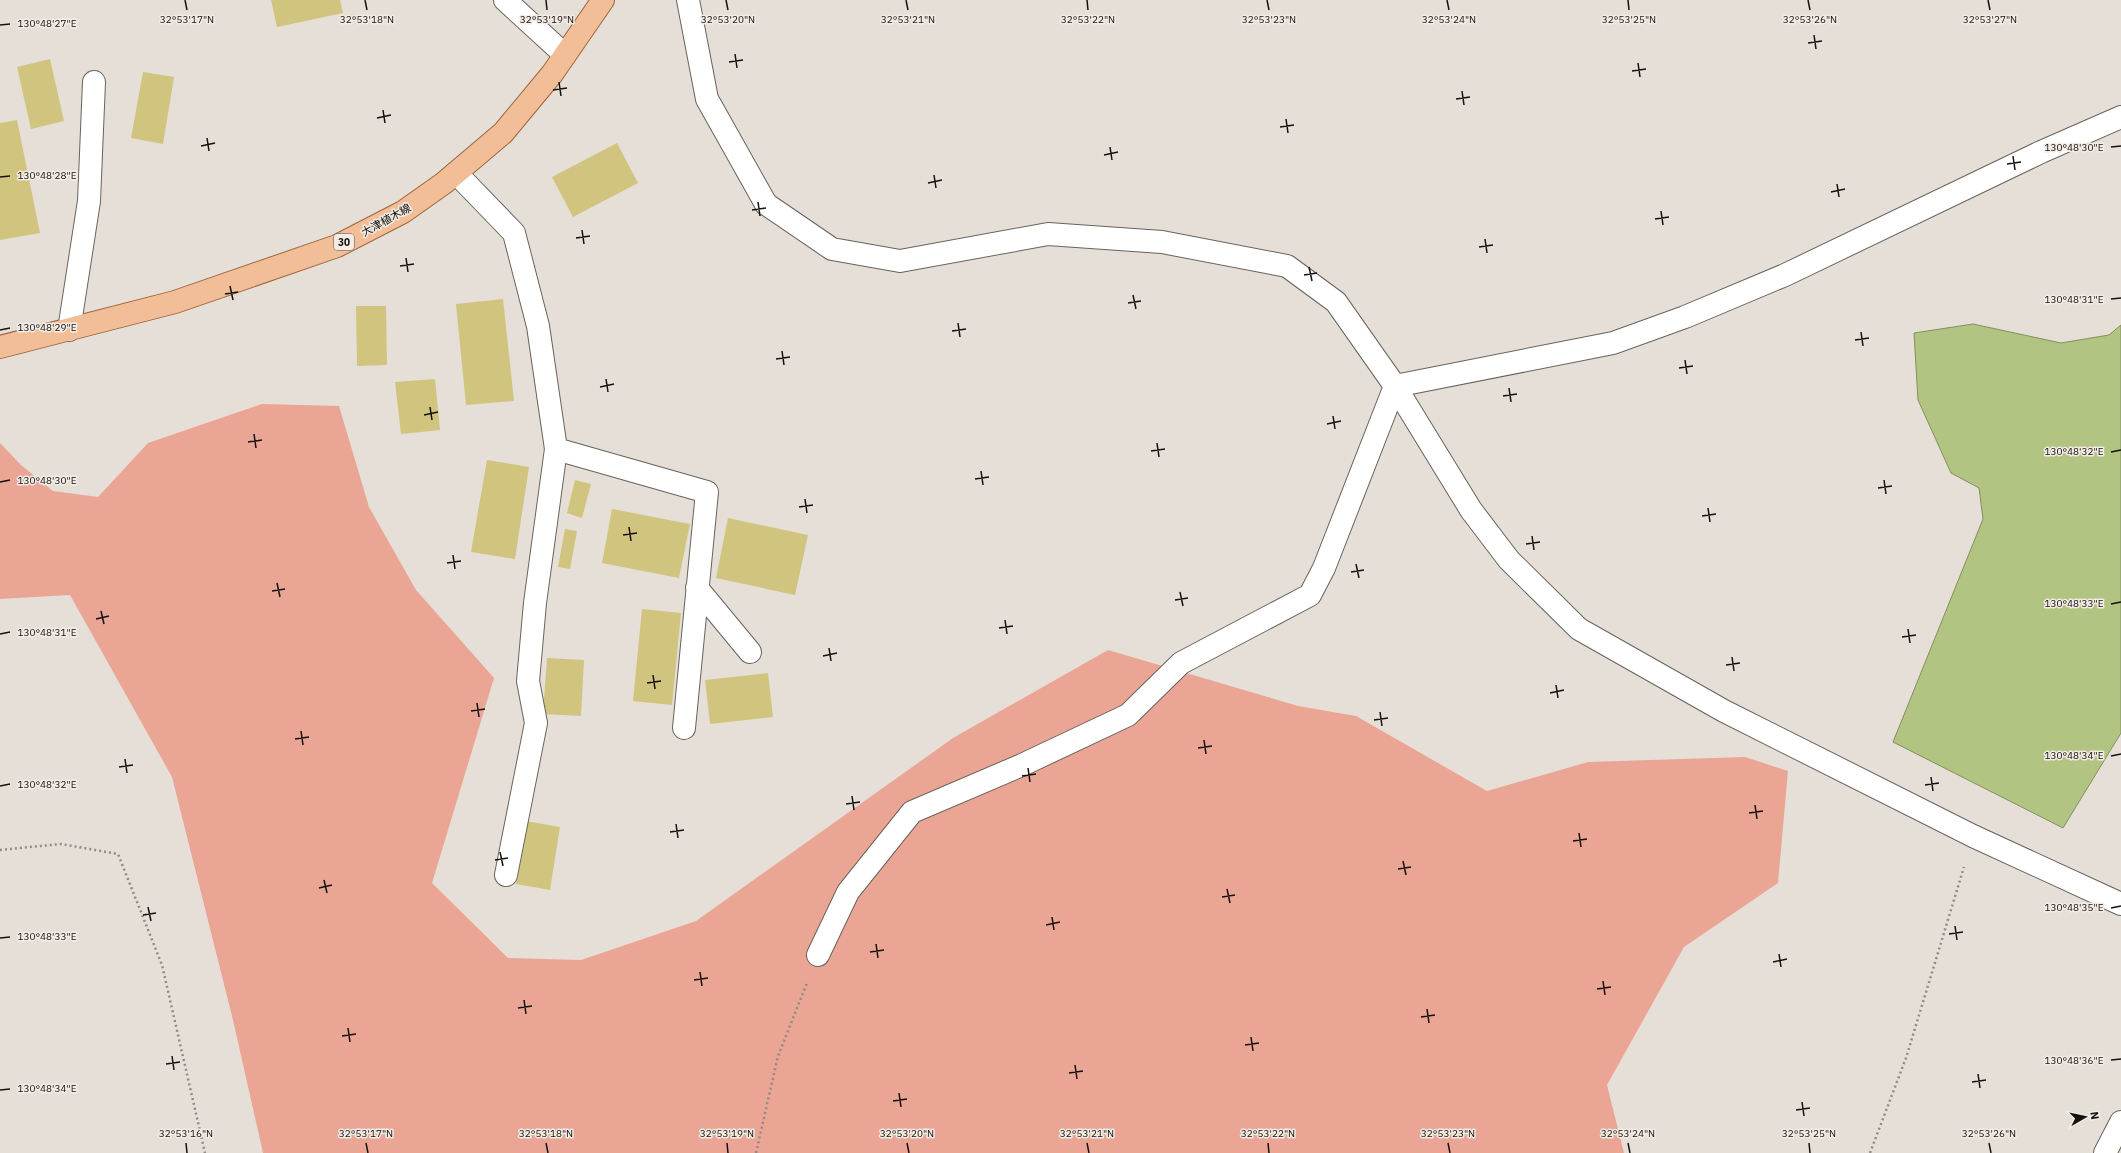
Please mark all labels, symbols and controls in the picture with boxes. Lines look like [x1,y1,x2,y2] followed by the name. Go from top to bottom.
[160,13,214,26] text: 32°53'17"N
[340,13,394,26] text: 32°53'18"N
[520,13,574,26] text: 32°53'19"N
[701,13,755,26] text: 32°53'20"N
[881,13,935,26] text: 32°53'21"N
[1061,13,1115,26] text: 32°53'22"N
[1242,13,1296,26] text: 32°53'23"N
[1422,13,1476,26] text: 32°53'24"N
[1602,13,1656,26] text: 32°53'25"N
[1783,13,1837,26] text: 32°53'26"N
[1963,13,2017,26] text: 32°53'27"N
[17,17,77,30] text: 130°48'27"E
[2044,141,2104,154] text: 130°48'30"E
[17,169,77,182] text: 130°48'28"E
[359,201,413,239] street label: 大津植木線
[334,234,354,250] road number: 30
[2044,293,2104,306] text: 130°48'31"E
[17,321,77,334] text: 130°48'29"E
[2044,445,2104,458] text: 130°48'32"E
[17,474,77,487] text: 130°48'30"E
[2044,597,2104,610] text: 130°48'33"E
[17,626,77,639] text: 130°48'31"E
[2044,749,2104,762] text: 130°48'34"E
[17,778,77,791] text: 130°48'32"E
[2044,901,2104,914] text: 130°48'35"E
[17,930,77,943] text: 130°48'33"E
[2044,1054,2104,1067] text: 130°48'36"E
[17,1082,77,1095] text: 130°48'34"E
[2065,1097,2105,1137] north arrow
[2087,1110,2102,1120] text: N
[159,1127,213,1140] text: 32°53'16"N
[339,1127,393,1140] text: 32°53'17"N
[519,1127,573,1140] text: 32°53'18"N
[700,1127,754,1140] text: 32°53'19"N
[880,1127,934,1140] text: 32°53'20"N
[1060,1127,1114,1140] text: 32°53'21"N
[1241,1127,1295,1140] text: 32°53'22"N
[1421,1127,1475,1140] text: 32°53'23"N
[1601,1127,1655,1140] text: 32°53'24"N
[1782,1127,1836,1140] text: 32°53'25"N
[1962,1127,2016,1140] text: 32°53'26"N

